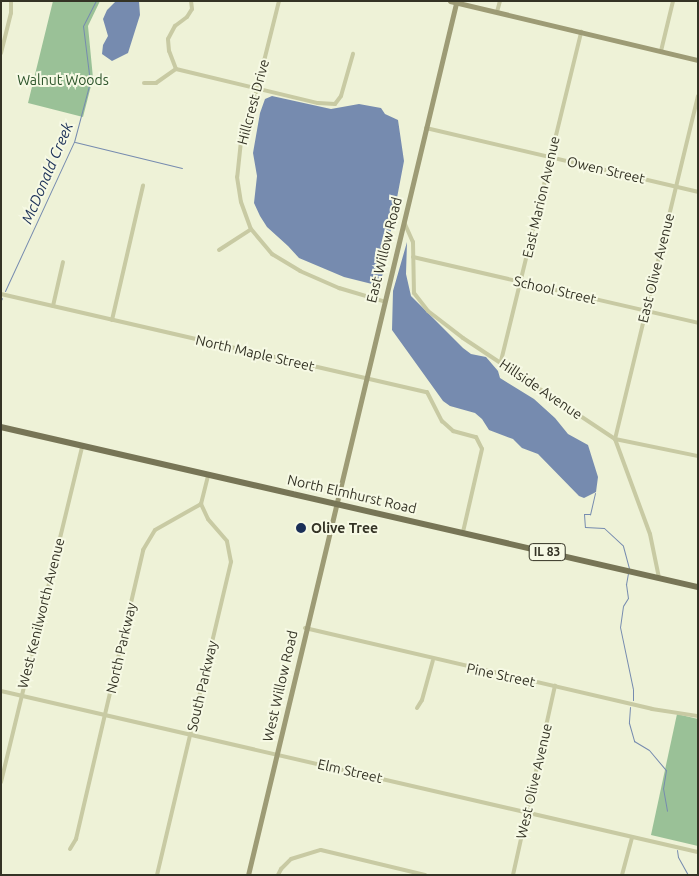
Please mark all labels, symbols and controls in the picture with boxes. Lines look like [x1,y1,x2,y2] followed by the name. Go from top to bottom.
[234,57,272,147] street label: Hillcrest Drive
[17,72,109,88] park label: Walnut Woods
[17,119,77,227] water label: McDonald Creek
[519,134,563,260] street label: East Marion Avenue
[565,153,647,187] street label: Owen Street
[363,195,405,305] street label: East Willow Road
[634,211,678,325] street label: East Olive Avenue
[512,272,598,308] street label: School Street
[194,331,316,375] street label: North Maple Street
[496,355,586,423] street label: Hillside Avenue
[286,471,418,517] street label: North Elmhurst Road
[311,520,378,536] place label: Olive Tree
[295,522,307,534] marker: Olive Tree
[14,536,68,690] street label: West Kenilworth Avenue
[528,542,566,562] road number: IL 83
[102,601,140,695] street label: North Parkway
[259,629,301,743] street label: West Willow Road
[183,639,221,733] street label: South Parkway
[465,660,537,690] street label: Pine Street
[513,722,555,840] street label: West Olive Avenue
[316,755,384,787] street label: Elm Street

